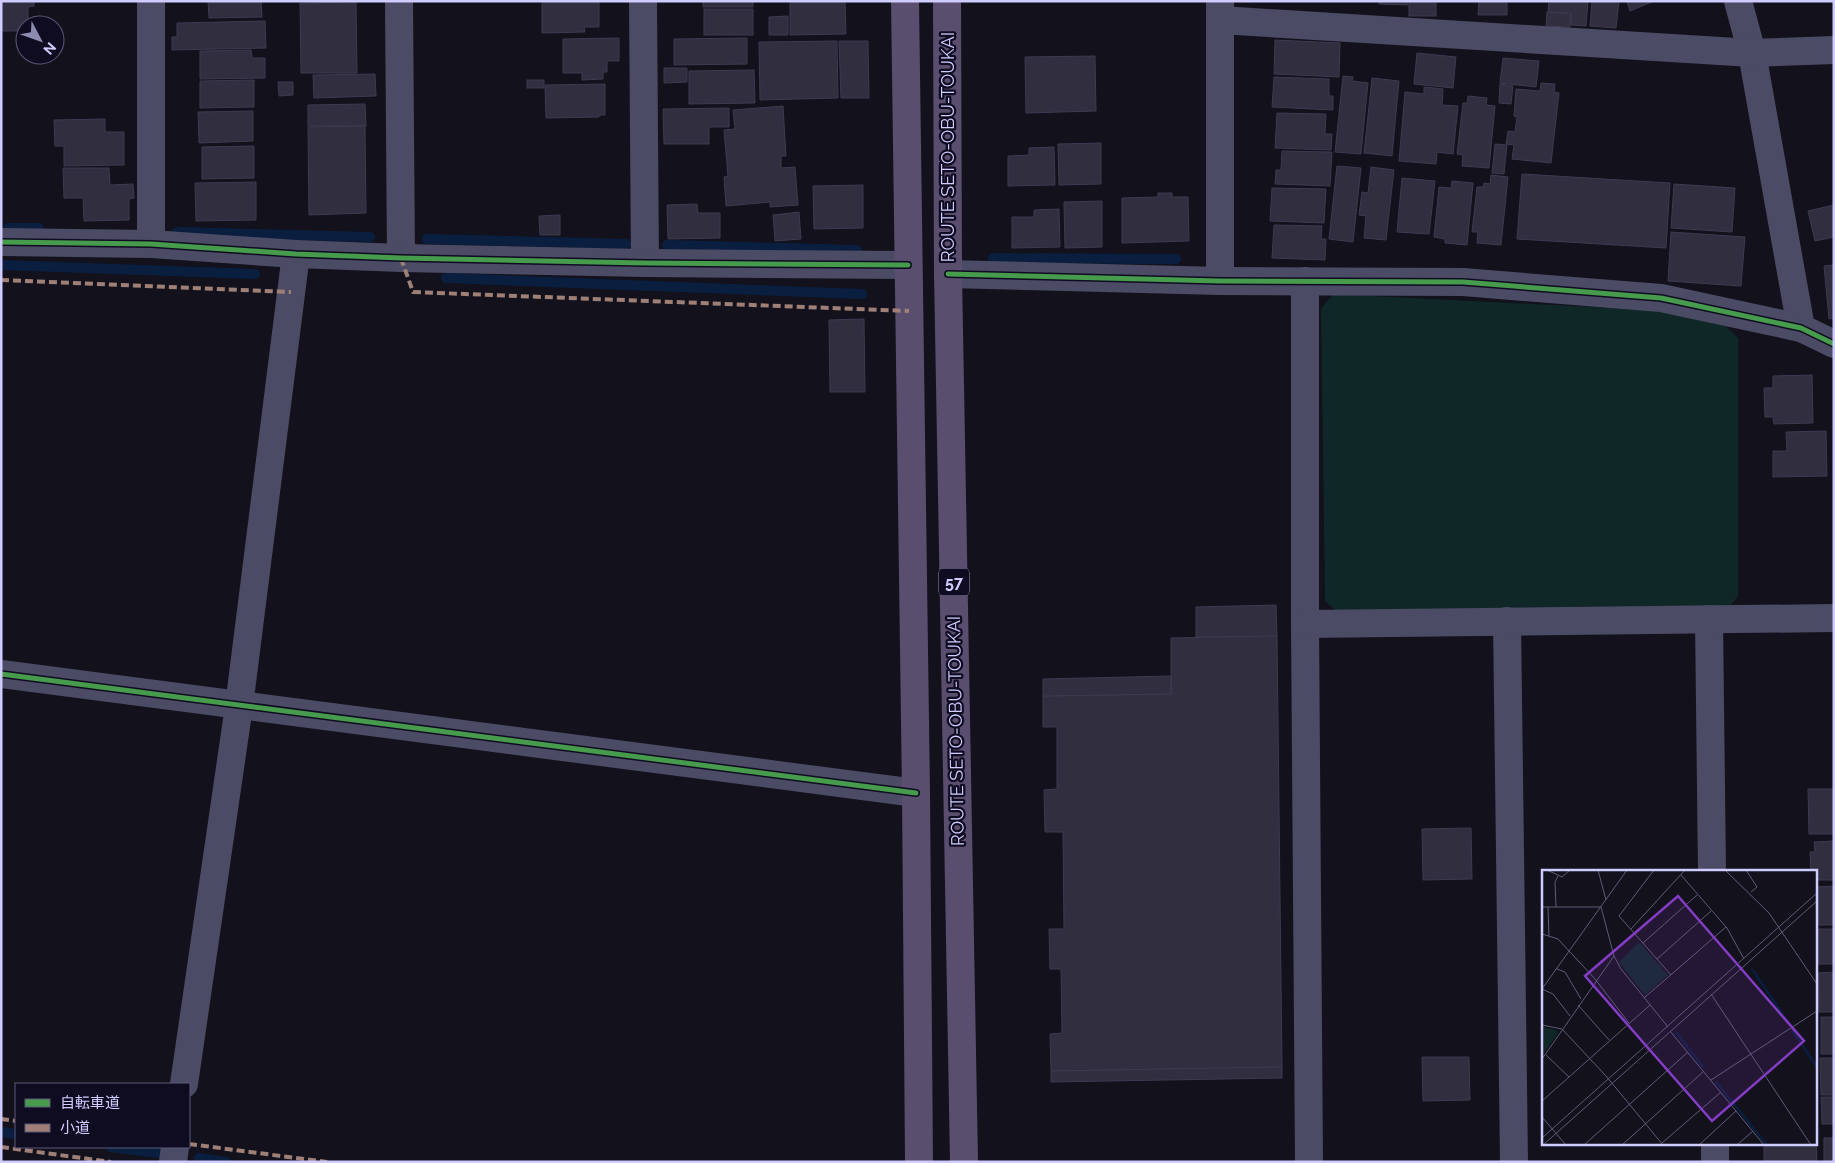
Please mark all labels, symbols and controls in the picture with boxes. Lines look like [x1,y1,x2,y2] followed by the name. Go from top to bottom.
[15,15,65,65] north arrow
[937,32,958,262] street label: ROUTE SETO-OBU-TOUKAI
[40,39,59,58] text: N
[939,568,969,596] road number: 57
[943,616,968,846] street label: ROUTE SETO-OBU-TOUKAI
[1542,870,1818,1146] inset map
[15,1083,190,1148] legend
[60,1094,120,1112] text: 自転車道
[60,1119,90,1137] text: 小道

